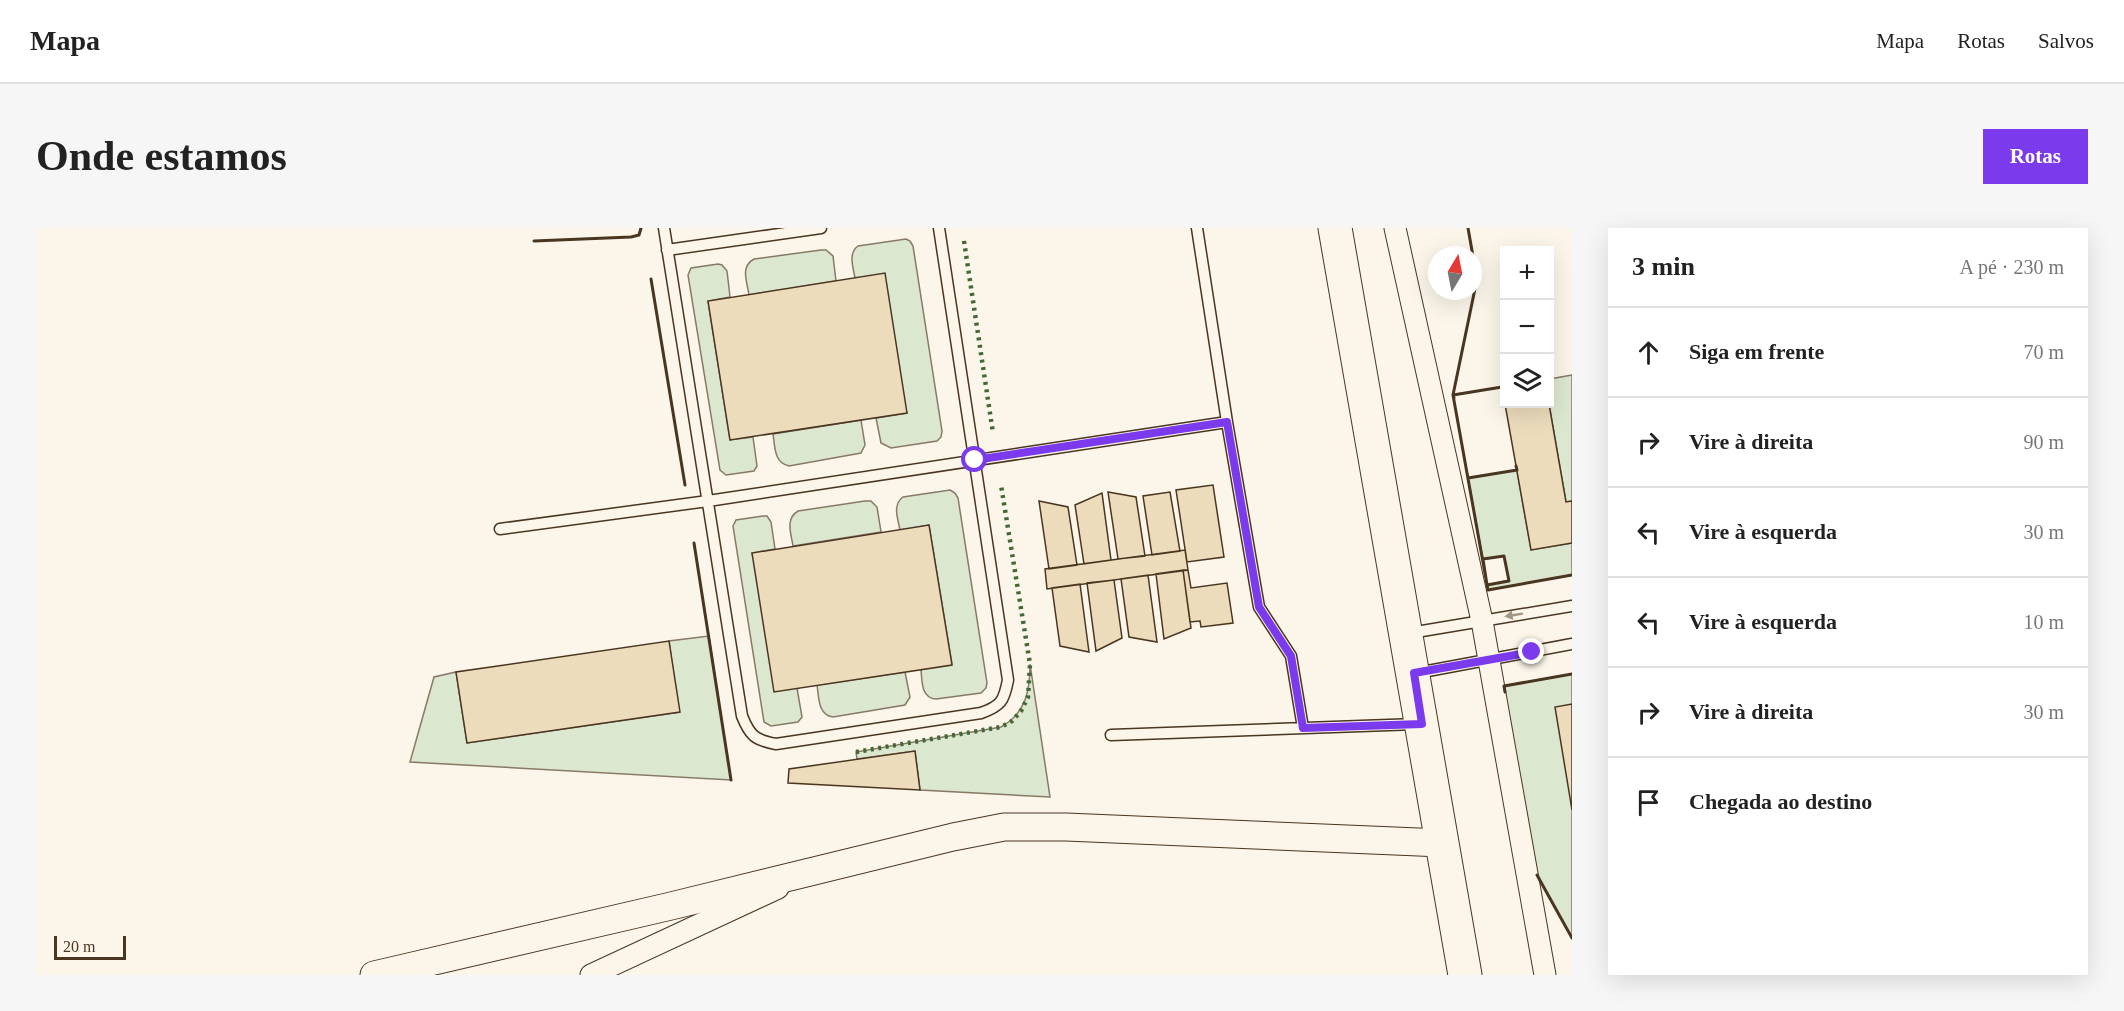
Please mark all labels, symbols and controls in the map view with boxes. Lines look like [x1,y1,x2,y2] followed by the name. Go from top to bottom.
[30,25,100,56] text: Mapa
[1876,29,1924,53] text: Mapa
[1957,29,2005,53] text: Rotas
[2038,29,2094,53] text: Salvos
[1983,129,2088,184] button: Rotas
[36,133,287,179] text: Onde estamos
[1428,246,1482,300] north arrow
[1500,246,1554,408] map controls
[1500,246,1554,300] button: +
[1632,252,1695,281] text: 3 min
[1960,256,2064,278] text: A pé · 230 m
[1500,300,1554,354] button: −
[1632,336,1665,369] icon: ahead
[1689,339,1824,364] text: Siga em frente
[2023,341,2064,363] text: 70 m
[1500,354,1554,408] button: layers
[1632,426,1665,459] icon: right
[1689,429,1813,454] text: Vire à direita
[2023,431,2064,453] text: 90 m
[961,446,987,472] route start
[1632,516,1665,549] icon: left
[1689,519,1837,544] text: Vire à esquerda
[2023,521,2064,543] text: 30 m
[1632,606,1665,639] icon: left
[1689,609,1837,634] text: Vire à esquerda
[1505,611,1524,620] one-way arrow
[2023,611,2064,633] text: 10 m
[1518,638,1544,664] route end
[1632,696,1665,729] icon: right
[1689,699,1813,724] text: Vire à direita
[2023,701,2064,723] text: 30 m
[1632,786,1665,819] icon: arrive
[1689,789,1872,814] text: Chegada ao destino
[54,933,126,960] scale bar
[63,938,95,955] text: 20 m

